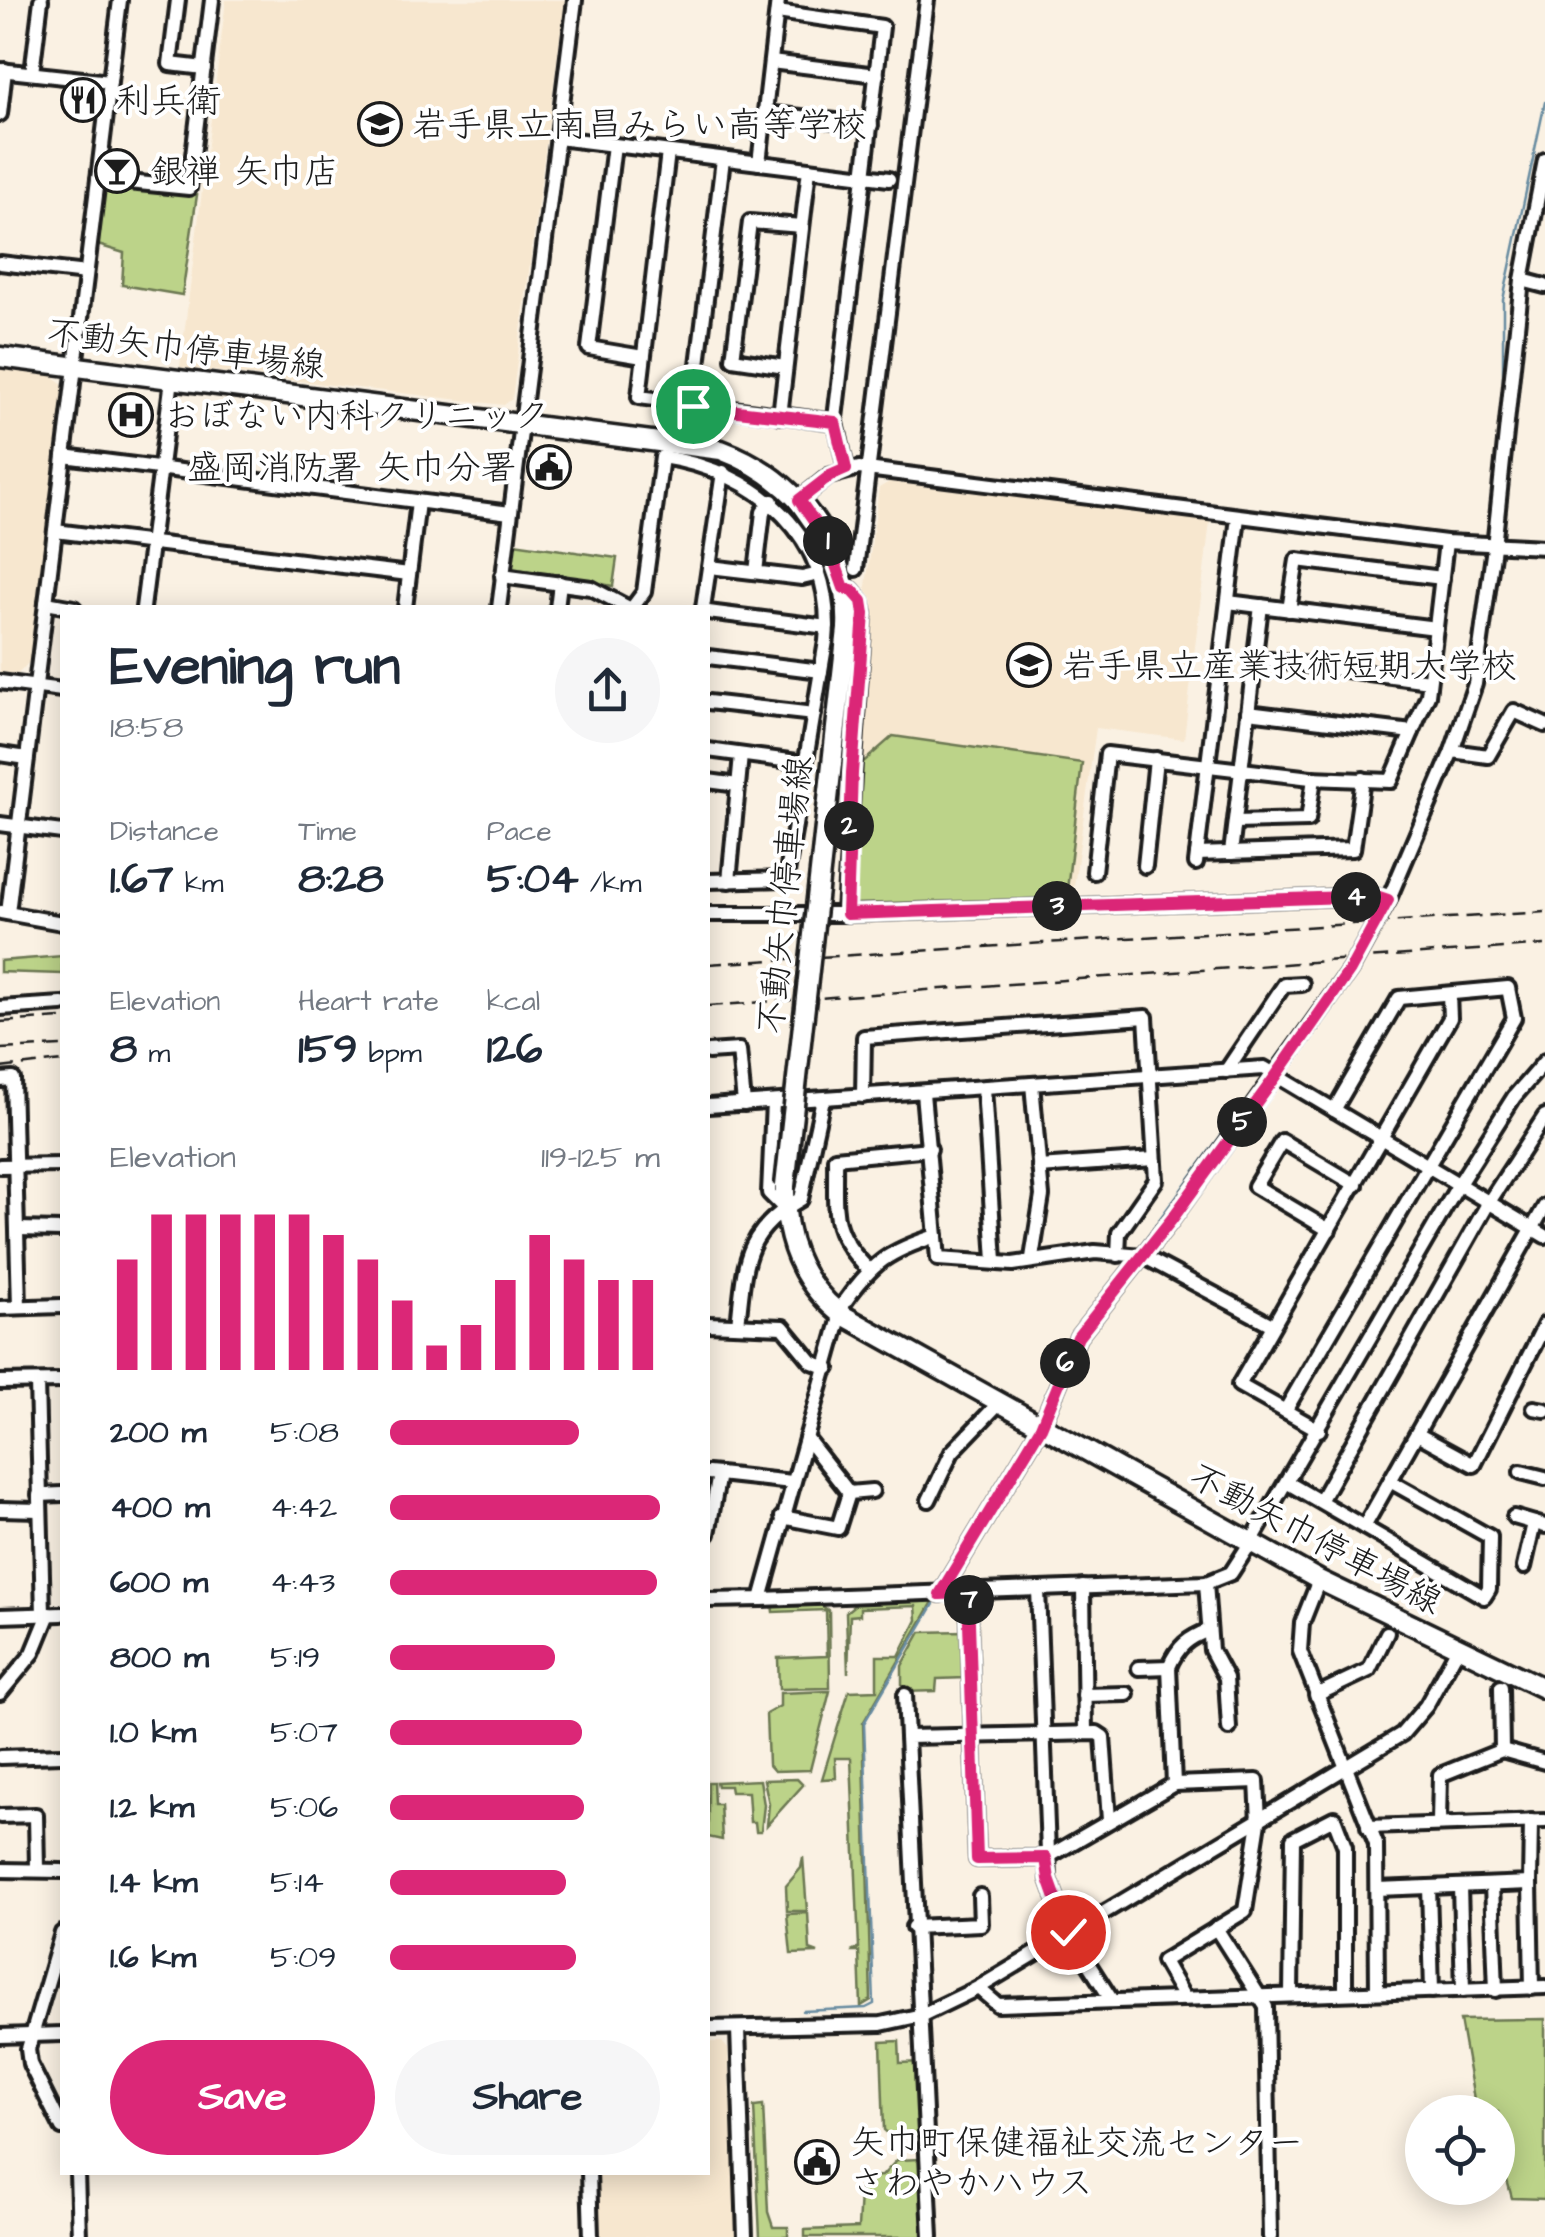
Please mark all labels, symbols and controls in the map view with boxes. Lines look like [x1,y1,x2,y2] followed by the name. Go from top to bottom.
[60,77,106,123] restaurant icon: 利兵衛
[116,77,221,126] place label: 利兵衛
[357,101,403,147] school or university icon: 岩手県立南昌みらい高等学校
[412,101,867,150] place label: 岩手県立南昌みらい高等学校
[94,148,140,194] bar icon: 銀禅 矢巾店
[150,148,339,197] place label: 銀禅 矢巾店
[44,308,328,391] street label: 不動矢巾停車場線
[651,364,736,449] pin
[666,379,721,434] icon: arrive
[108,392,154,438] hospital icon: おぼない内科クリニック
[164,392,549,441] place label: おぼない内科クリニック
[187,444,516,493] place label: 盛岡消防署 矢巾分署
[526,444,572,490] public building icon: 盛岡消防署 矢巾分署
[803,516,853,566] pin: 1
[826,521,830,560] text: 1
[110,629,400,705] text: Evening run
[555,638,660,743] button: share
[1006,642,1052,688] school or university icon: 岩手県立産業技術短期大学校
[1062,642,1517,691] place label: 岩手県立産業技術短期大学校
[110,705,184,750] text: 18:58
[746,753,824,1037] street label: 不動矢巾停車場線
[824,801,874,851] pin: 2
[841,806,857,845] text: 2
[110,812,219,851] text: Distance
[298,812,357,851] text: Time
[487,812,552,851] text: Pace
[110,851,173,909] text: 1.67
[298,851,384,909] text: 8:28
[487,851,579,909] text: 5:04
[173,864,224,903] text: km
[579,864,641,903] text: /km
[1331,872,1381,922] pin: 4
[1346,877,1366,916] text: 4
[1032,881,1082,931] pin: 3
[1050,886,1064,925] text: 3
[110,982,220,1021] text: Elevation
[298,982,439,1021] text: Heart rate
[487,982,540,1021] text: kcal
[110,1021,137,1079] text: 8
[298,1021,357,1079] text: 159
[487,1021,542,1079] text: 126
[137,1034,170,1073] text: m
[357,1034,422,1073] text: bpm
[1217,1097,1267,1147] pin: 5
[1232,1102,1252,1141] text: 5
[110,1135,236,1180] text: Elevation
[541,1135,660,1180] text: 119–125 m
[1040,1338,1090,1388] pin: 6
[1056,1343,1074,1382] text: 6
[110,1410,206,1455] text: 200 m
[270,1410,339,1455] text: 5:08
[1180,1452,1450,1627] street label: 不動矢巾停車場線
[110,1485,210,1530] text: 400 m
[270,1485,337,1530] text: 4:42
[110,1560,208,1605] text: 600 m
[270,1560,335,1605] text: 4:43
[944,1575,994,1625] pin: 7
[960,1580,978,1619] text: 7
[110,1635,209,1680] text: 800 m
[270,1635,320,1680] text: 5:19
[110,1710,196,1755] text: 1.0 km
[270,1710,338,1755] text: 5:07
[110,1785,194,1830] text: 1.2 km
[270,1785,338,1830] text: 5:06
[110,1860,198,1905] text: 1.4 km
[270,1860,324,1905] text: 5:14
[1026,1890,1111,1975] pin
[1041,1905,1096,1960] icon: check
[110,1935,196,1980] text: 1.6 km
[270,1935,336,1980] text: 5:09
[110,2040,375,2155] button: Save
[395,2040,660,2155] button: Share
[1405,2095,1515,2205] map controls
[1405,2095,1515,2205] button: locate
[850,2119,1304,2208] place label: 矢巾町保健福祉交流センター さわやかハウス
[794,2139,840,2185] public building icon: 矢巾町保健福祉交流センター さわやかハウス

